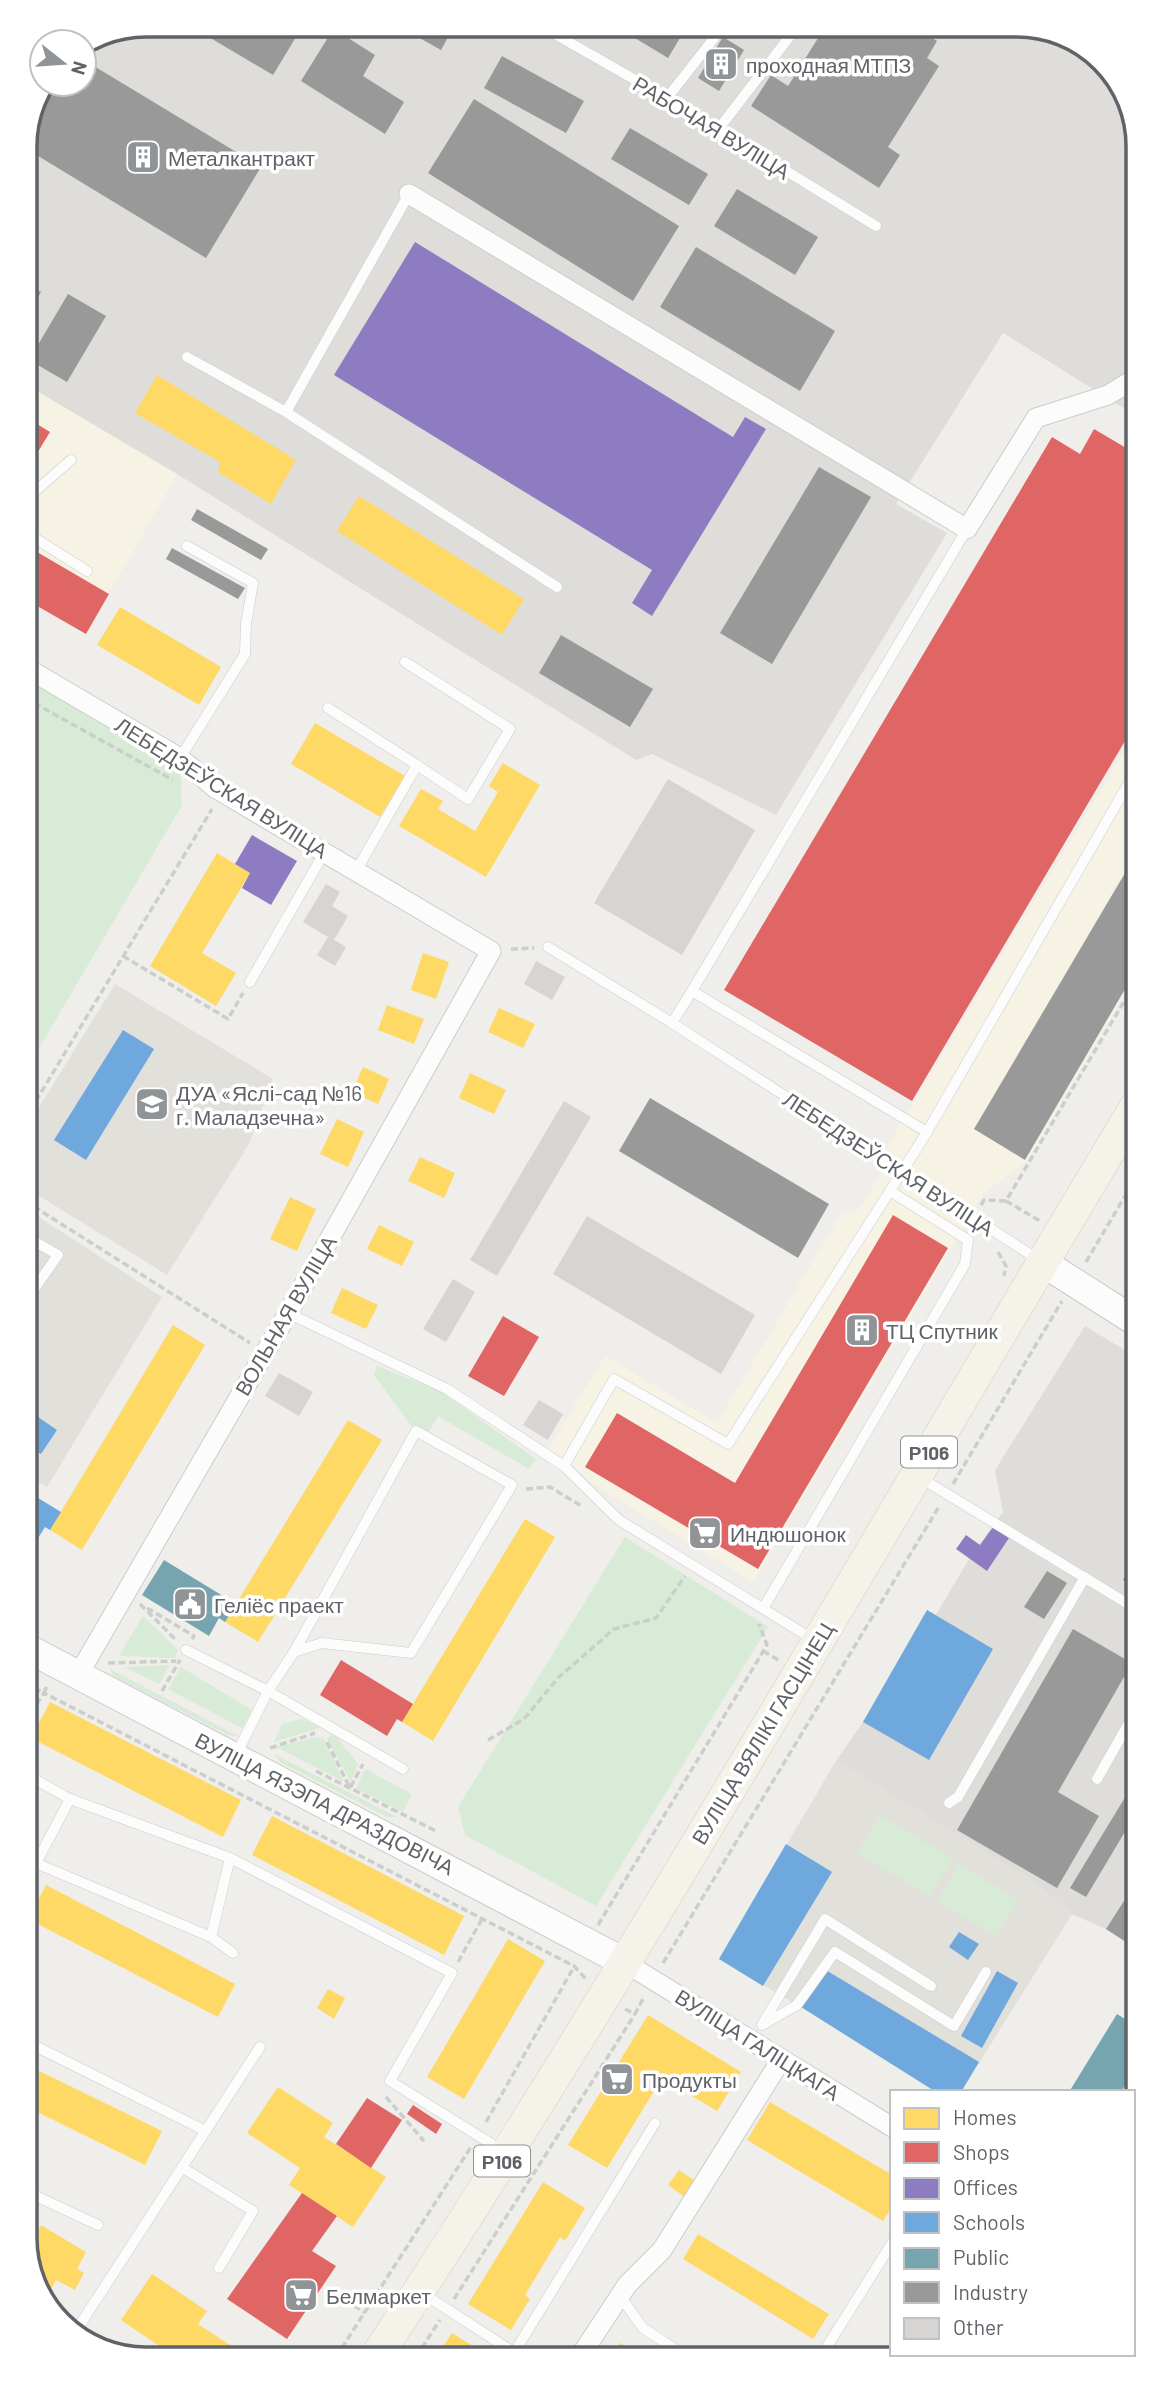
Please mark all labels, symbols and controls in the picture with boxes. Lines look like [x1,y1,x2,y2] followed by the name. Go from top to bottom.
[28,28,98,98] north arrow
[702,45,740,83] building icon: проходная МТПЗ
[746,52,911,77] place label: проходная МТПЗ
[67,59,93,78] text: N
[629,70,795,184] street label: РАБОЧАЯ ВУЛІЦА
[124,138,162,176] building icon: Металкантракт
[168,145,315,170] place label: Металкантракт
[111,711,333,863] street label: ЛЕБЕДЗЕЎСКАЯ ВУЛІЦА
[176,1080,362,1129] place label: ДУА «Яслі-сад №16 г. Маладзечна»
[133,1085,171,1123] school or university icon: ДУА «Яслі-сад №16 г. Маладзечна»
[779,1086,999,1240] street label: ЛЕБЕДЗЕЎСКАЯ ВУЛІЦА
[229,1231,341,1399] street label: ВОЛЬНАЯ ВУЛІЦА
[843,1311,881,1349] building icon: ТЦ Спутник
[886,1318,999,1343] place label: ТЦ Спутник
[901,1436,957,1468] road number: Р106
[686,1514,724,1552] supermarket icon: Индюшонок
[730,1521,846,1546] place label: Индюшонок
[171,1585,209,1623] public building icon: Геліёс праект
[214,1592,344,1617] place label: Геліёс праект
[686,1617,838,1848] street label: ВУЛІЦА ВЯЛІКІ ГАСЦІНЕЦ
[191,1727,459,1879] street label: ВУЛІЦА ЯЗЭПА ДРАЗДОВІЧА
[671,1983,845,2105] street label: ВУЛІЦА ГАЛІЦКАГА
[598,2060,636,2098] supermarket icon: Продукты
[642,2067,737,2092] place label: Продукты
[890,2090,1135,2356] legend
[953,2104,1017,2129] text: Homes
[953,2139,1010,2164] text: Shops
[474,2146,530,2176] road number: Р106
[953,2174,1018,2199] text: Offices
[953,2209,1025,2234] text: Schools
[953,2244,1009,2269] text: Public
[282,2276,320,2314] supermarket icon: Белмаркет
[953,2279,1028,2304] text: Industry
[326,2283,431,2308] place label: Белмаркет
[953,2314,1004,2339] text: Other

